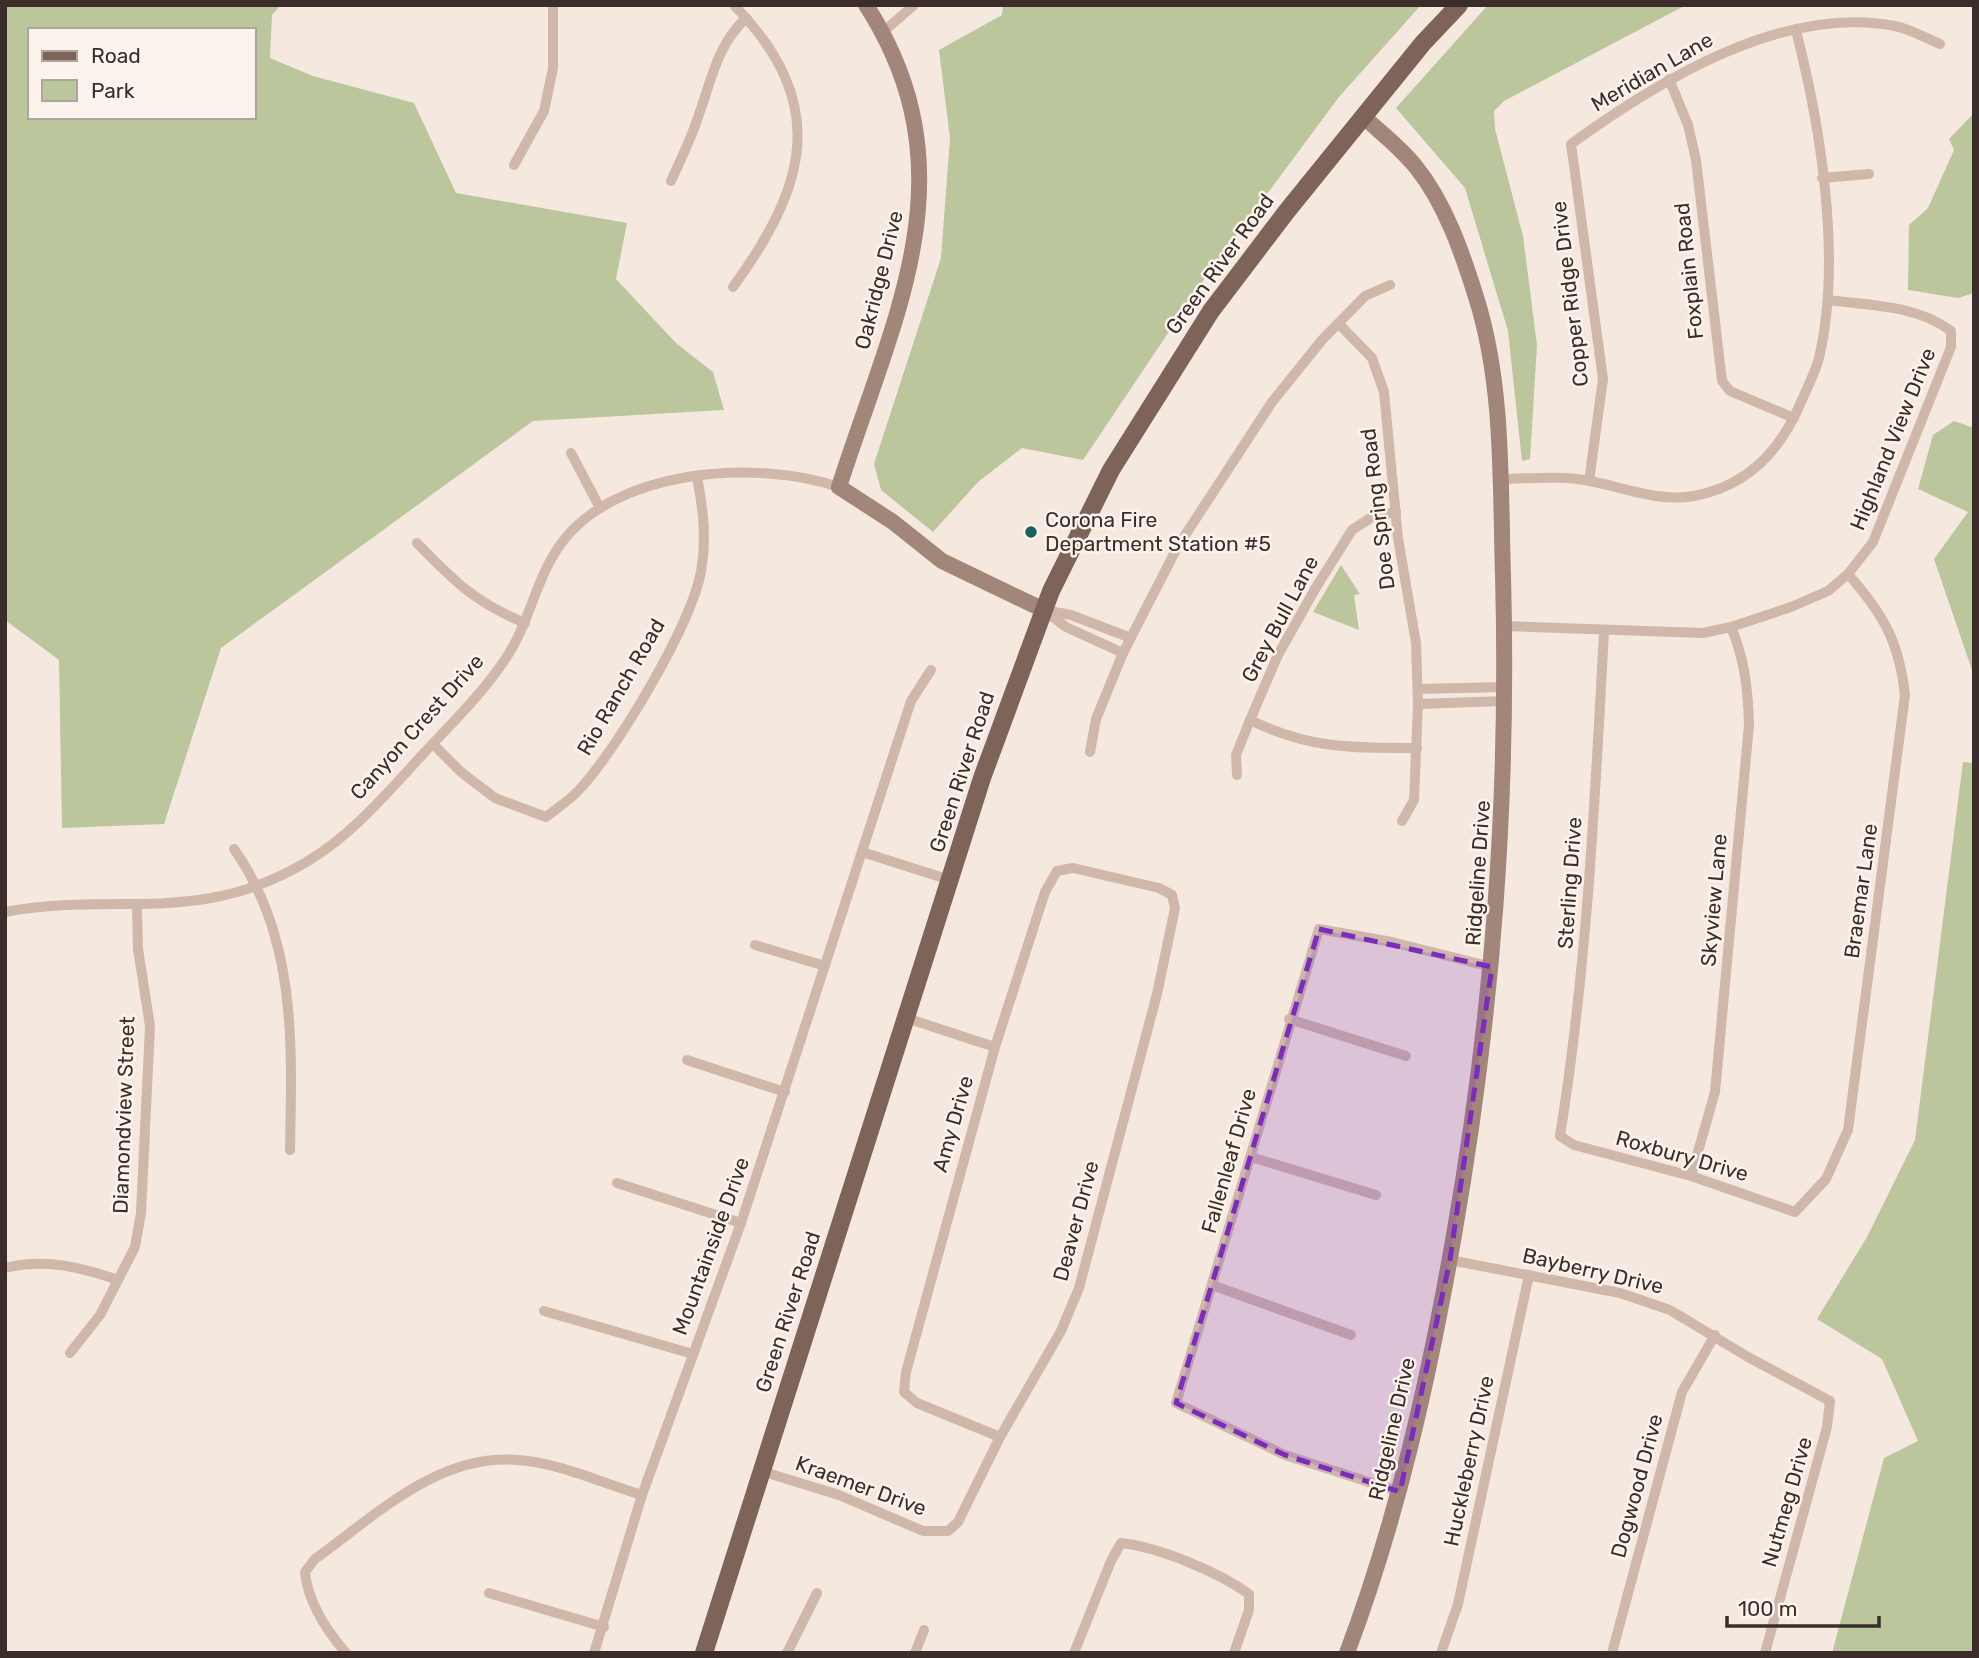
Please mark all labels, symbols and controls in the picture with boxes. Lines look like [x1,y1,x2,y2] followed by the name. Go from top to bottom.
[1586,27,1717,117] street label: Meridian Lane
[28,28,256,119] legend
[91,43,141,68] text: Road
[91,78,135,103] text: Park
[1160,189,1279,339] street label: Green River Road
[1546,200,1593,388] street label: Copper Ridge Drive
[1669,202,1708,341] street label: Foxplain Road
[849,208,908,352] street label: Oakridge Drive
[1845,344,1940,534] street label: Highland View Drive
[1355,427,1400,591] street label: Doe Spring Road
[1045,507,1271,556] place label: Corona Fire Department Station #5
[1023,524,1039,540] marker: Corona Fire Department Station #5
[1236,551,1323,686] street label: Grey Bull Lane
[571,614,670,759] street label: Rio Ranch Road
[345,649,489,805] street label: Canyon Crest Drive
[924,688,999,855] street label: Green River Road
[1460,799,1495,947] street label: Ridgeline Drive
[1552,816,1587,950] street label: Sterling Drive
[1839,822,1882,960] street label: Braemar Lane
[1695,833,1732,967] street label: Skyview Lane
[108,1016,139,1214] street label: Diamondview Street
[927,1073,978,1175] street label: Amy Drive
[1196,1086,1261,1236] street label: Fallenleaf Drive
[1613,1125,1751,1186] street label: Roxbury Drive
[667,1154,754,1338] street label: Mountainside Drive
[1047,1158,1104,1284] street label: Deaver Drive
[750,1228,825,1395] street label: Green River Road
[1520,1242,1666,1299] street label: Bayberry Drive
[1363,1355,1420,1503] street label: Ridgeline Drive
[1438,1373,1499,1549] street label: Huckleberry Drive
[1605,1411,1668,1561] street label: Dogwood Drive
[1756,1434,1817,1570] street label: Nutmeg Drive
[792,1450,930,1521] street label: Kraemer Drive
[1727,1584,1879,1628] scale bar
[1738,1596,1797,1621] text: 100 m

